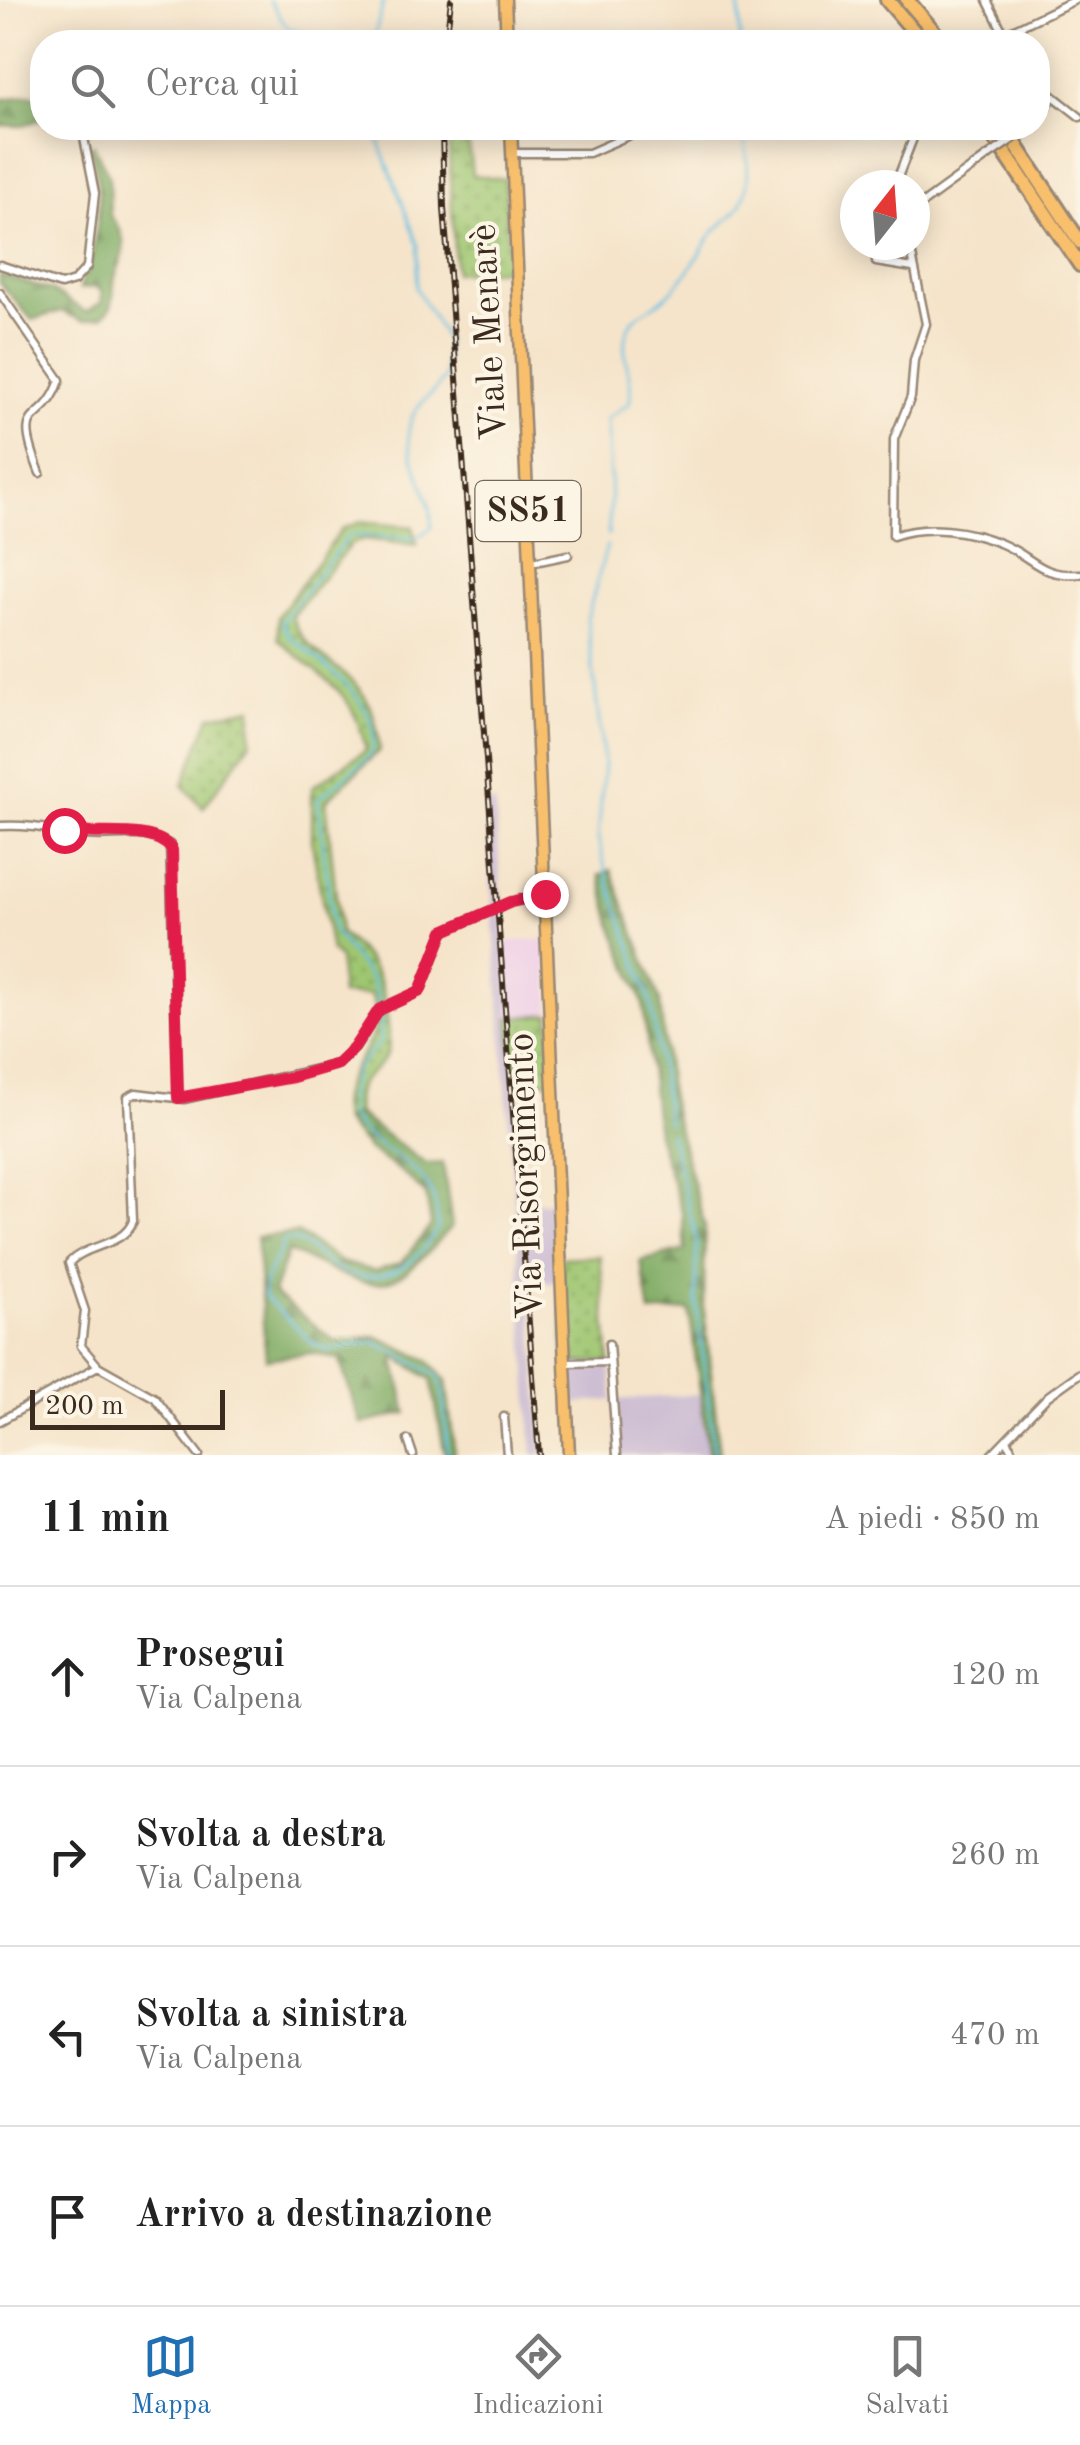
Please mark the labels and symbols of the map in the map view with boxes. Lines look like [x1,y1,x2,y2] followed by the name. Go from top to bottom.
[840,170,930,260] north arrow
[465,223,515,441] street label: Viale Menarè
[476,481,580,541] road number: SS51
[42,808,88,854] route start
[523,872,569,918] route end
[503,1032,551,1320] street label: Via Risorgimento
[30,1385,225,1430] scale bar

